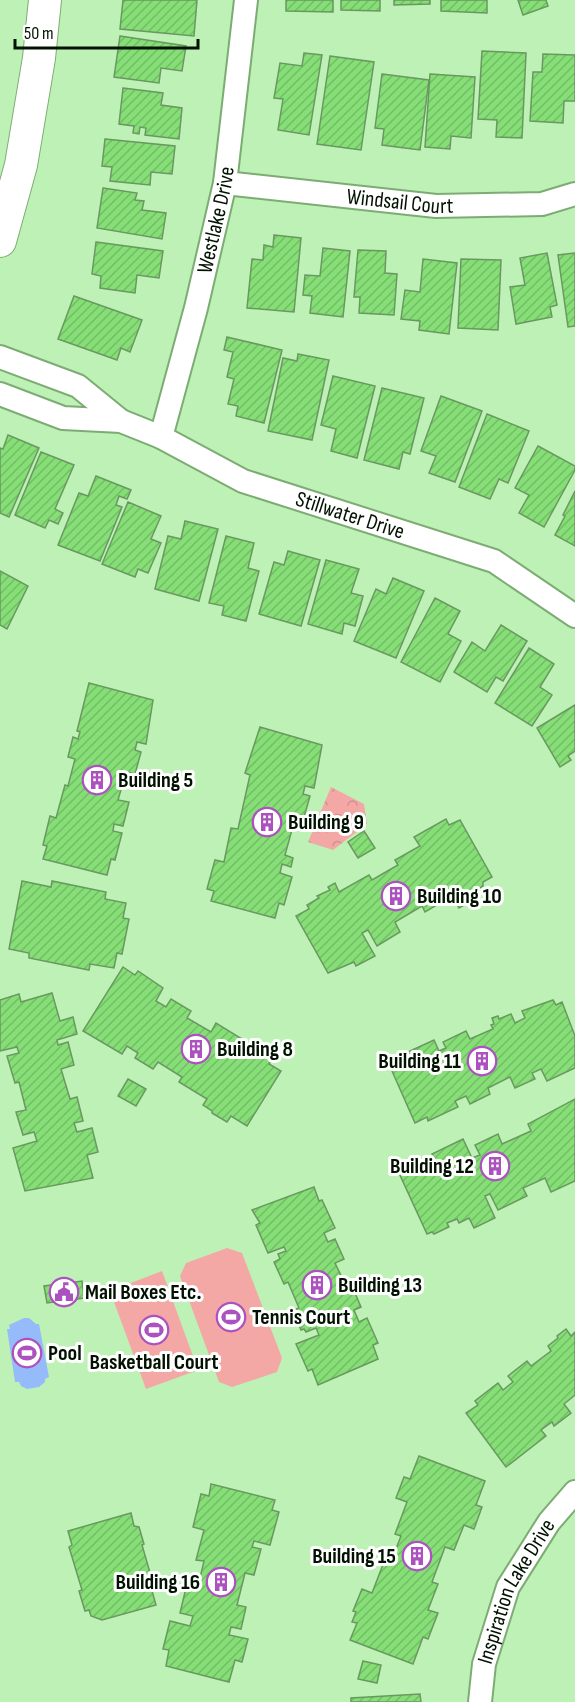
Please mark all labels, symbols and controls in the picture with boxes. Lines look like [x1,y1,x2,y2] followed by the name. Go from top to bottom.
[15,12,198,50] scale bar
[24,23,54,44] text: 50 m
[191,165,240,276] street label: Westlake Drive
[345,183,454,220] street label: Windsail Court
[292,485,408,545] street label: Stillwater Drive
[81,764,113,796] building icon: Building 5
[118,767,193,794] place label: Building 5
[251,806,283,838] building icon: Building 9
[288,809,364,836] place label: Building 9
[380,880,412,912] building icon: Building 10
[417,883,502,910] place label: Building 10
[180,1033,212,1065] building icon: Building 8
[217,1036,293,1063] place label: Building 8
[466,1045,498,1077] building icon: Building 11
[378,1048,461,1075] place label: Building 11
[479,1150,511,1182] building icon: Building 12
[390,1153,474,1180] place label: Building 12
[301,1269,333,1301] building icon: Building 13
[338,1272,422,1299] place label: Building 13
[48,1276,80,1308] public building icon: Mail Boxes Etc.
[85,1279,202,1306] place label: Mail Boxes Etc.
[215,1301,247,1333] sports icon: Tennis Court
[252,1304,350,1331] place label: Tennis Court
[138,1314,170,1346] sports icon: Basketball Court
[11,1337,43,1369] sports icon: Pool
[48,1340,82,1367] place label: Pool
[89,1349,219,1376] place label: Basketball Court
[471,1514,561,1667] street label: Inspiration Lake Drive
[401,1540,433,1572] building icon: Building 15
[312,1543,396,1570] place label: Building 15
[205,1566,237,1598] building icon: Building 16
[115,1569,200,1596] place label: Building 16

